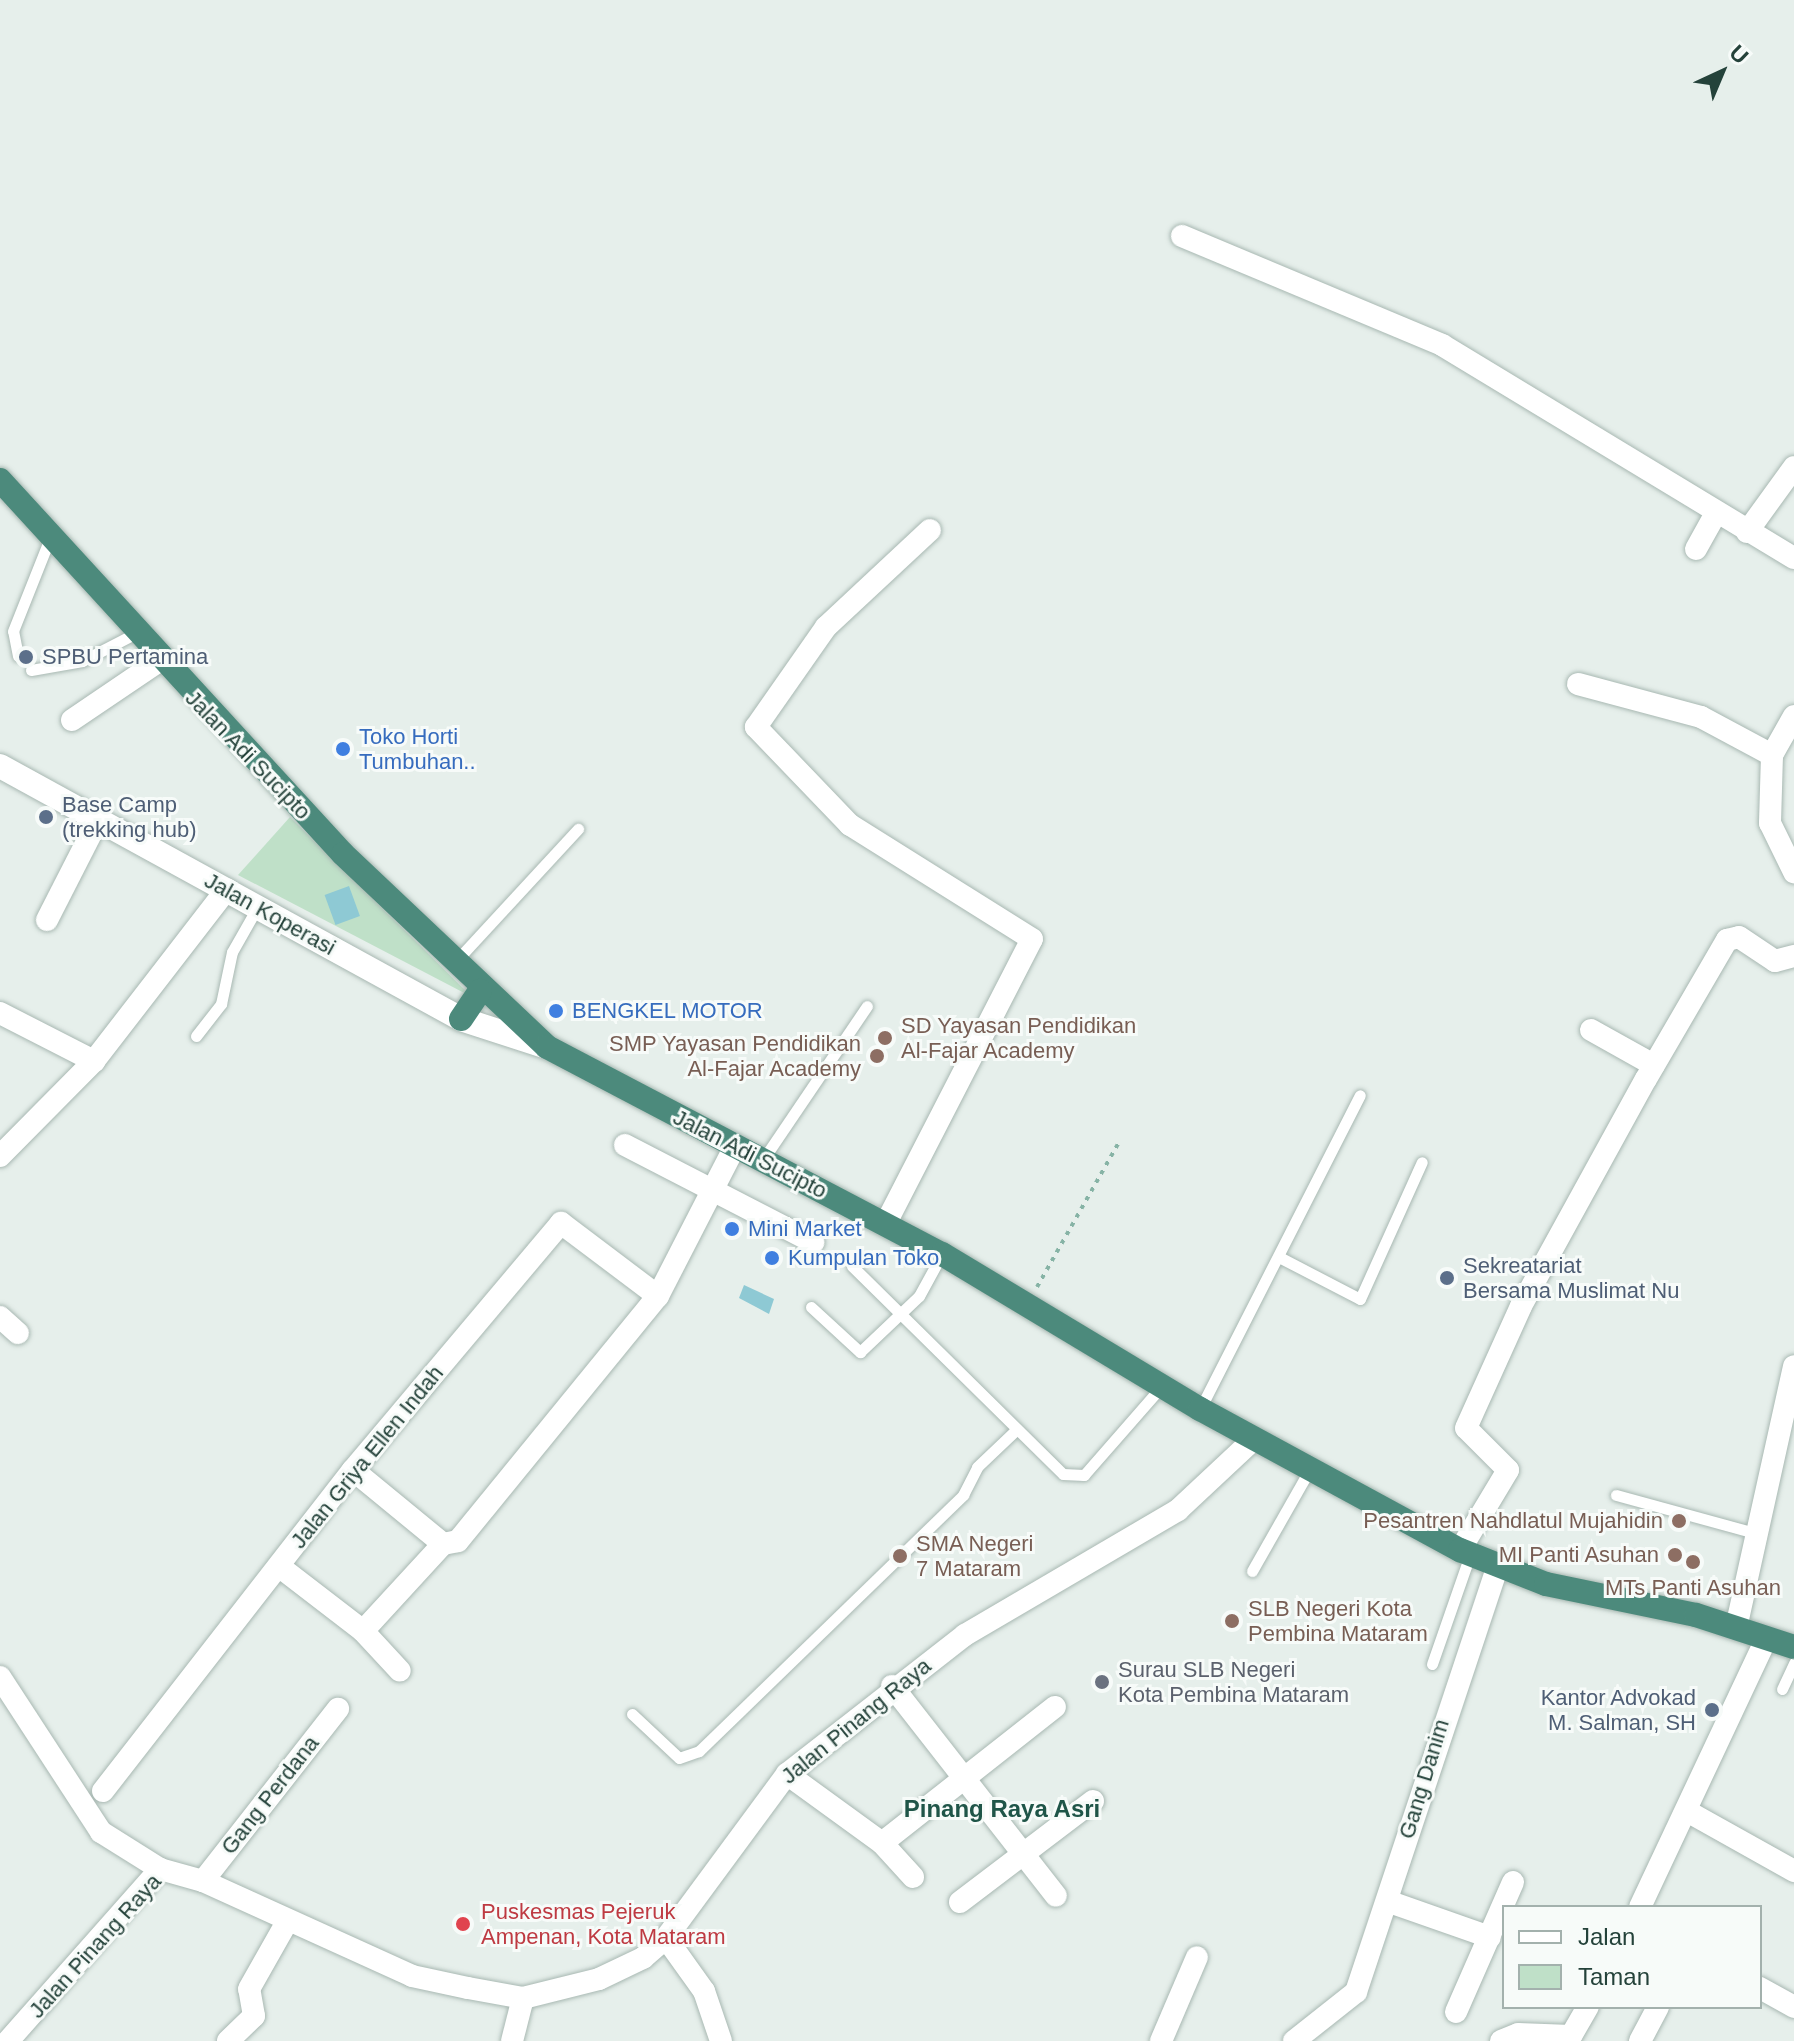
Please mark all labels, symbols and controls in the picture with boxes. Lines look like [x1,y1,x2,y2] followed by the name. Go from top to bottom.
[1682,32,1762,112] north arrow
[1725,40,1753,69] text: U
[42,644,208,670] place label: SPBU Pertamina
[17,648,35,666] marker: SPBU Pertamina
[179,685,317,825] street label: Jalan Adi Sucipto
[359,723,476,774] place label: Toko Horti Tumbuhan..
[334,740,352,758] marker: Toko Horti Tumbuhan..
[62,791,197,842] place label: Base Camp (trekking hub)
[37,808,55,826] marker: Base Camp (trekking hub)
[200,867,340,961] street label: Jalan Koperasi
[572,998,764,1024] place label: BENGKEL MOTOR
[547,1002,565,1020] marker: BENGKEL MOTOR
[901,1012,1137,1064] place label: SD Yayasan Pendidikan Al-Fajar Academy
[876,1029,894,1047] marker: SD Yayasan Pendidikan Al-Fajar Academy
[608,1030,861,1082] place label: SMP Yayasan Pendidikan Al-Fajar Academy
[868,1047,886,1065] marker: SMP Yayasan Pendidikan Al-Fajar Academy
[668,1104,832,1204] street label: Jalan Adi Sucipto
[748,1216,862,1242] place label: Mini Market
[723,1220,741,1238] marker: Mini Market
[788,1245,940,1271] place label: Kumpulan Toko
[763,1249,781,1267] marker: Kumpulan Toko
[1463,1252,1679,1304] place label: Sekreatariat Bersama Muslimat Nu
[1438,1269,1456,1287] marker: Sekreatariat Bersama Muslimat Nu
[285,1360,449,1554] street label: Jalan Griya Ellen Indah
[1363,1508,1663,1534] place label: Pesantren Nahdlatul Mujahidin
[1670,1512,1688,1530] marker: Pesantren Nahdlatul Mujahidin
[916,1530,1035,1582] place label: SMA Negeri 7 Mataram
[1498,1542,1659,1568] place label: MI Panti Asuhan
[1666,1546,1684,1564] marker: MI Panti Asuhan
[891,1547,909,1565] marker: SMA Negeri 7 Mataram
[1684,1553,1702,1571] marker: MTs Panti Asuhan
[1604,1575,1782,1601] place label: MTs Panti Asuhan
[1248,1595,1428,1646] place label: SLB Negeri Kota Pembina Mataram
[1223,1612,1241,1630] marker: SLB Negeri Kota Pembina Mataram
[776,1653,936,1789] street label: Jalan Pinang Raya
[1118,1656,1349,1708] place label: Surau SLB Negeri Kota Pembina Mataram
[1093,1673,1111,1691] marker: Surau SLB Negeri Kota Pembina Mataram
[1539,1684,1696,1736] place label: Kantor Advokad M. Salman, SH
[1703,1701,1721,1719] marker: Kantor Advokad M. Salman, SH
[1393,1716,1455,1842] street label: Gang Danim
[216,1730,324,1860] street label: Gang Perdana
[903,1795,1101,1823] district label: Pinang Raya Asri
[23,1869,167,2023] street label: Jalan Pinang Raya
[481,1898,726,1950] place label: Puskesmas Pejeruk Ampenan, Kota Mataram
[1502,1905,1762,2009] legend
[452,1913,474,1935] marker: Puskesmas Pejeruk Ampenan, Kota Mataram
[1578,1923,1635,1950] text: Jalan
[1578,1963,1650,1990] text: Taman

